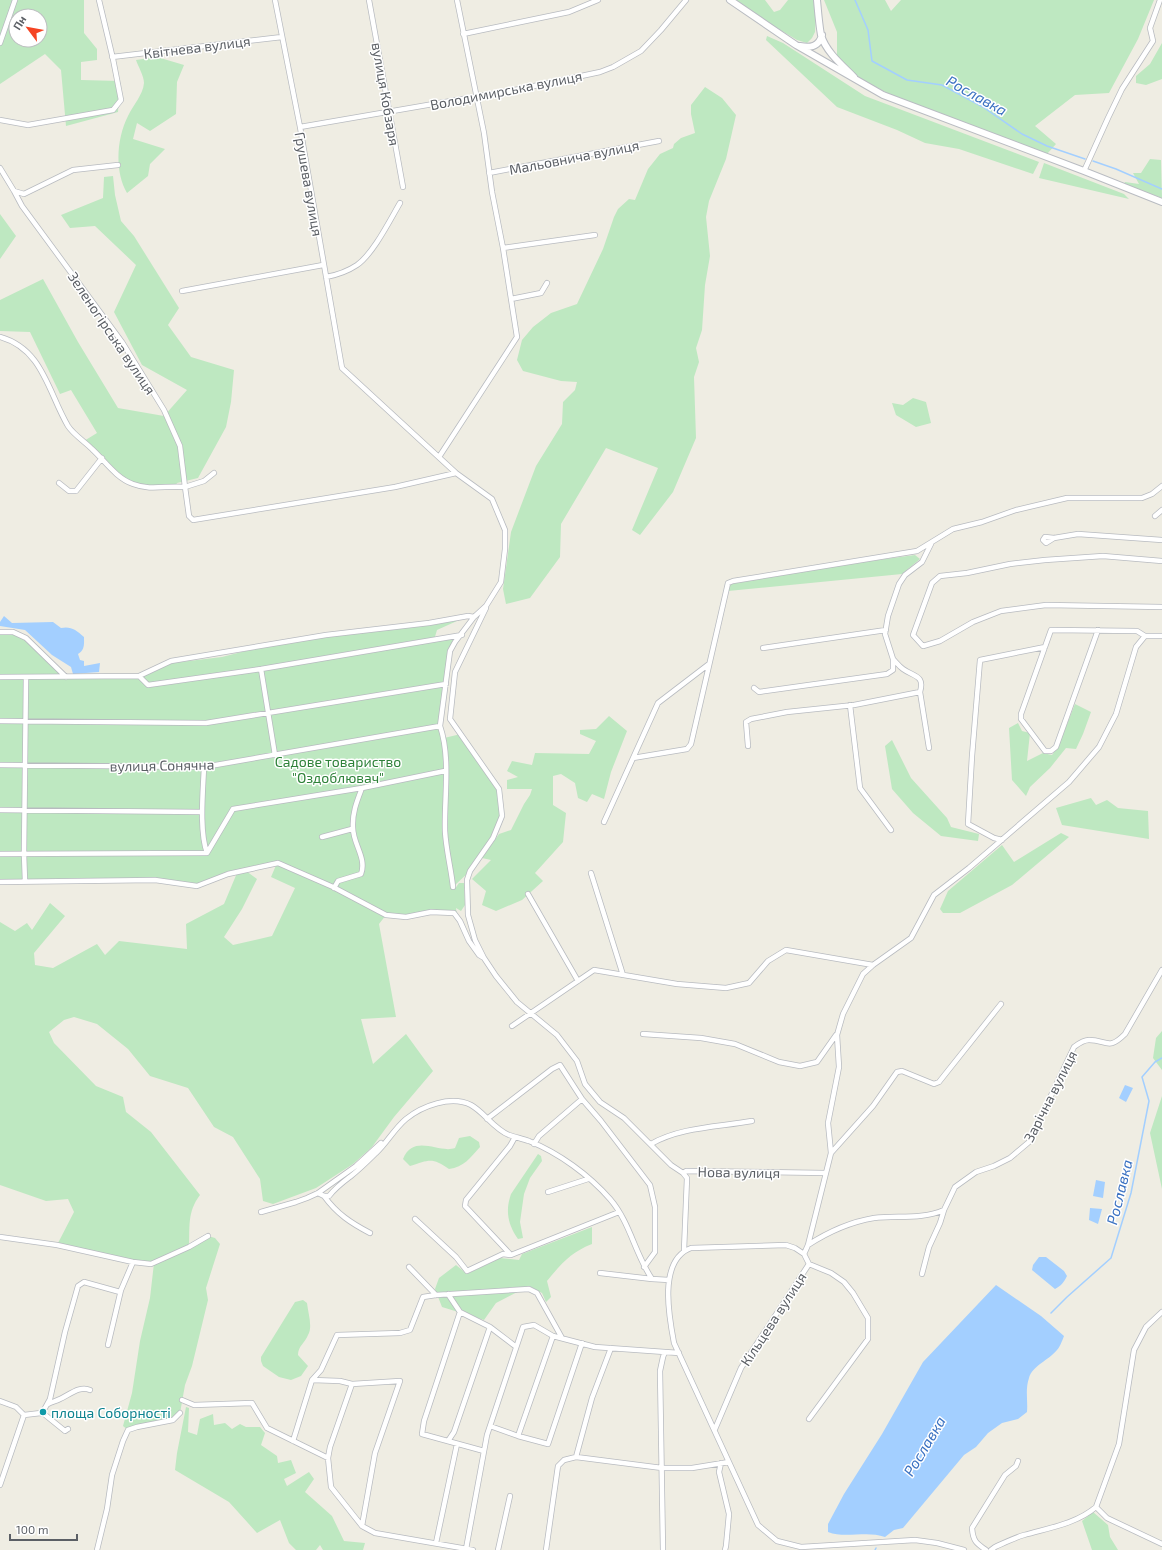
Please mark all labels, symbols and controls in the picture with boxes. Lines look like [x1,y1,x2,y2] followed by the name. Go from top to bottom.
[8,8,48,48] north arrow
[10,13,28,32] text: Пн
[143,32,251,62] street label: Квітнева вулиця
[369,41,403,147] street label: вулиця Кобзаря
[428,67,584,113] street label: Володимирська вулиця
[944,71,1010,119] water label: Рославка
[291,131,327,237] street label: Грушева вулиця
[508,136,640,178] street label: Мальовнича вулиця
[65,269,159,397] street label: Зеленогірська вулиця
[275,753,401,786] park label: Садове товариство "Оздоблювач"
[110,756,214,774] street label: вулиця Сонячна
[1020,1048,1080,1144] street label: Зарічна вулиця
[1102,1158,1136,1226] water label: Рославка
[698,1163,780,1181] street label: Нова вулиця
[736,1269,810,1369] street label: Кільцева вулиця
[51,1404,171,1421] place label: площа Соборності
[38,1407,48,1417] marker: площа Соборності
[899,1413,949,1479] water label: Рославка
[10,1516,77,1542] scale bar
[16,1522,48,1536] text: 100 m

